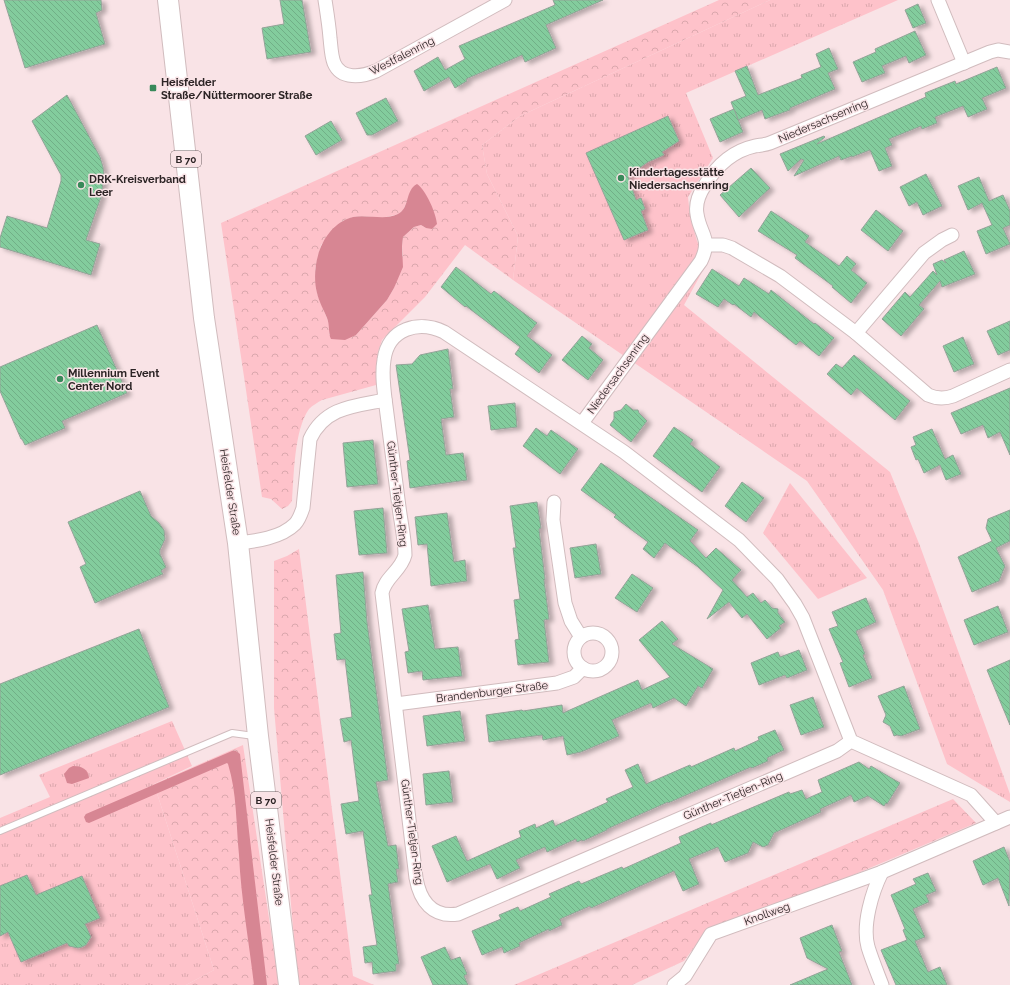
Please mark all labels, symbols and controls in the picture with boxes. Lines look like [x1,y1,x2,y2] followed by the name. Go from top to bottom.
[367,34,437,78] street label: Westfalenring
[161,76,313,102] place label: Heisfelder Straße/Nüttermoorer Straße
[148,83,158,93] marker: Heisfelder Straße/Nüttermoorer Straße
[776,96,870,146] street label: Niedersachsenring
[171,151,201,167] road number: B 70
[629,166,729,192] place label: Kindertagesstätte Niedersachsenring
[89,173,186,199] place label: DRK-Kreisverband Leer
[616,173,626,183] marker: Kindertagesstätte Niedersachsenring
[76,180,86,190] marker: DRK-Kreisverband Leer
[585,331,651,417] street label: Niedersachsenring
[68,367,160,393] place label: Millennium Event Center Nord
[55,374,65,384] marker: Millennium Event Center Nord
[384,440,410,548] street label: Günther-Tietjen-Ring
[217,448,243,537] street label: Heisfelder Straße
[435,679,549,705] street label: Brandenburger Straße
[681,769,785,823] street label: Günther-Tietjen-Ring
[398,778,426,886] street label: Günther-Tietjen-Ring
[251,792,281,808] road number: B 70
[262,818,286,907] street label: Heisfelder Straße
[742,900,792,928] street label: Knollweg

